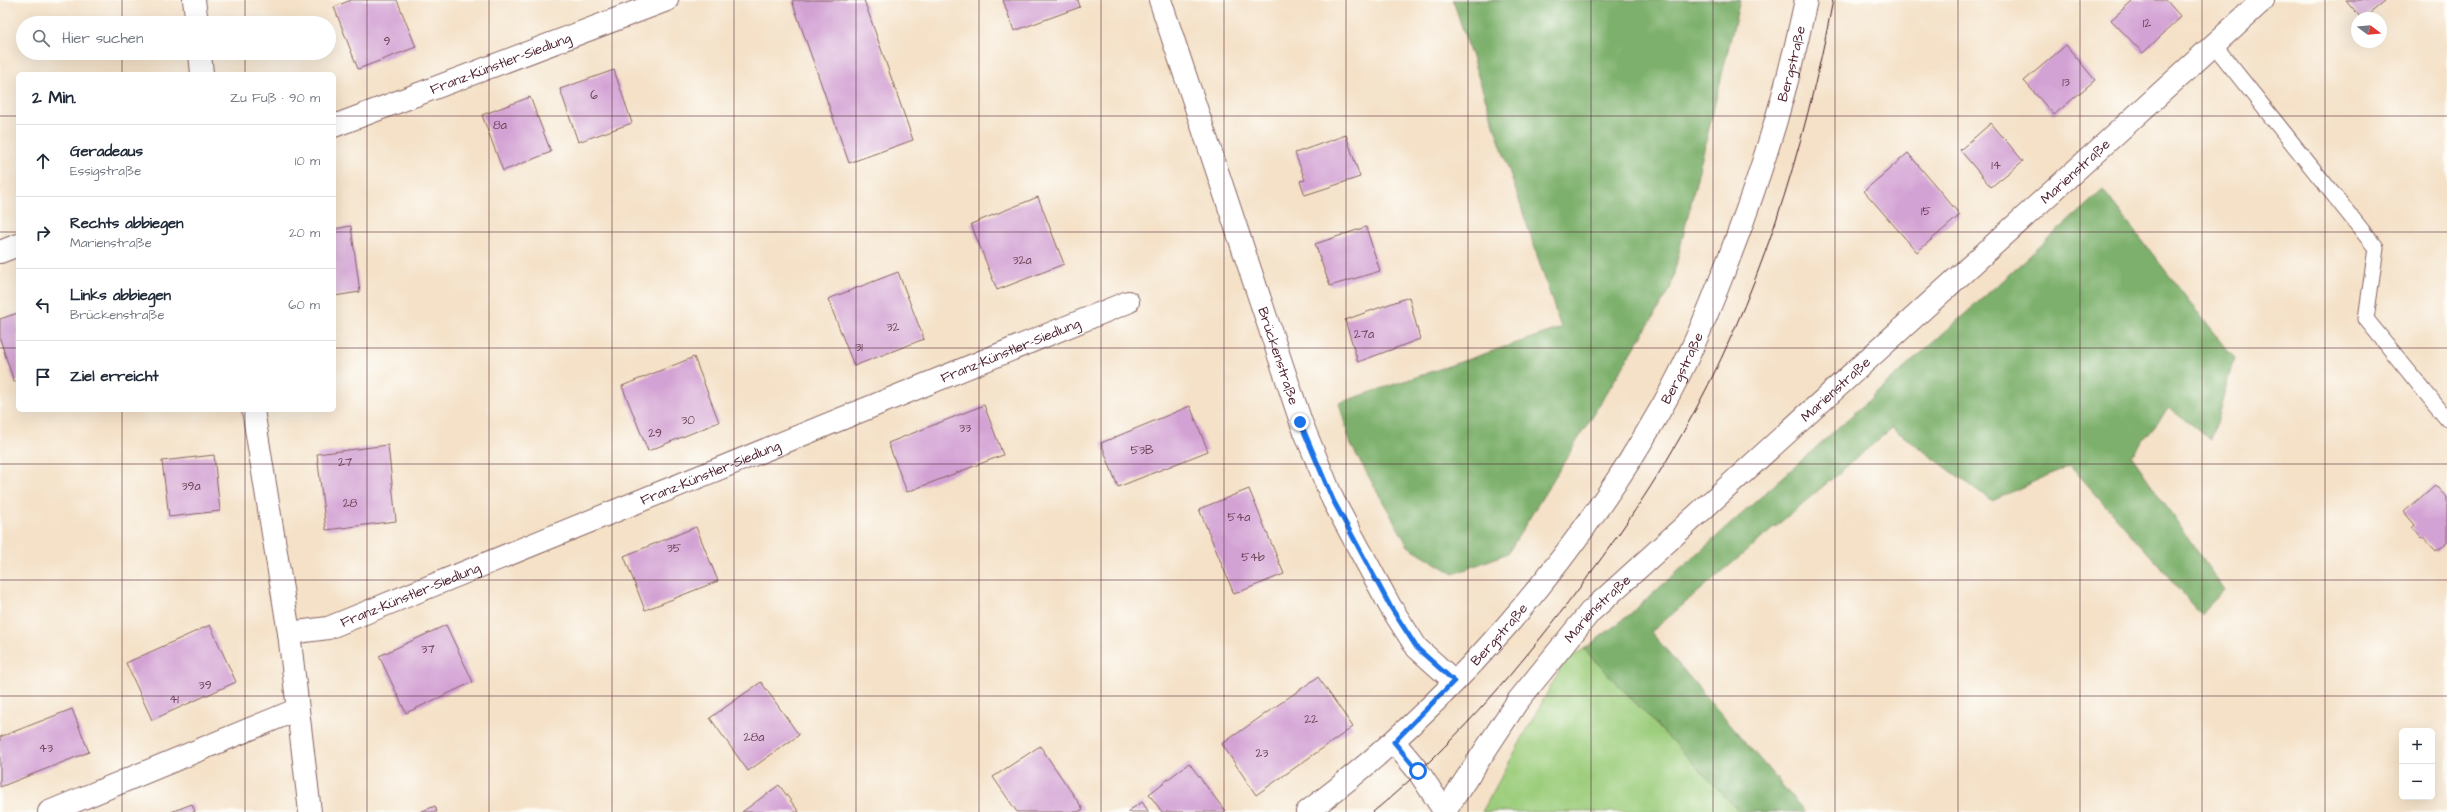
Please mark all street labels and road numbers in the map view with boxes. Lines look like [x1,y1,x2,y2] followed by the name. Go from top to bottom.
[1773,24,1811,104] street label: Bergstraße
[427,28,574,100] street label: Franz-Künstler-Siedlung
[2036,134,2115,209] street label: Marienstraße
[1252,304,1304,408] street label: Brückenstraße
[938,313,1084,388] street label: Franz-Künstler-Siedlung
[1656,329,1709,408] street label: Bergstraße
[1797,352,1876,427] street label: Marienstraße
[638,436,784,511] street label: Franz-Künstler-Siedlung
[338,558,483,633] street label: Franz-Künstler-Siedlung
[1560,570,1636,647] street label: Marienstraße
[1466,599,1533,671] street label: Bergstraße

